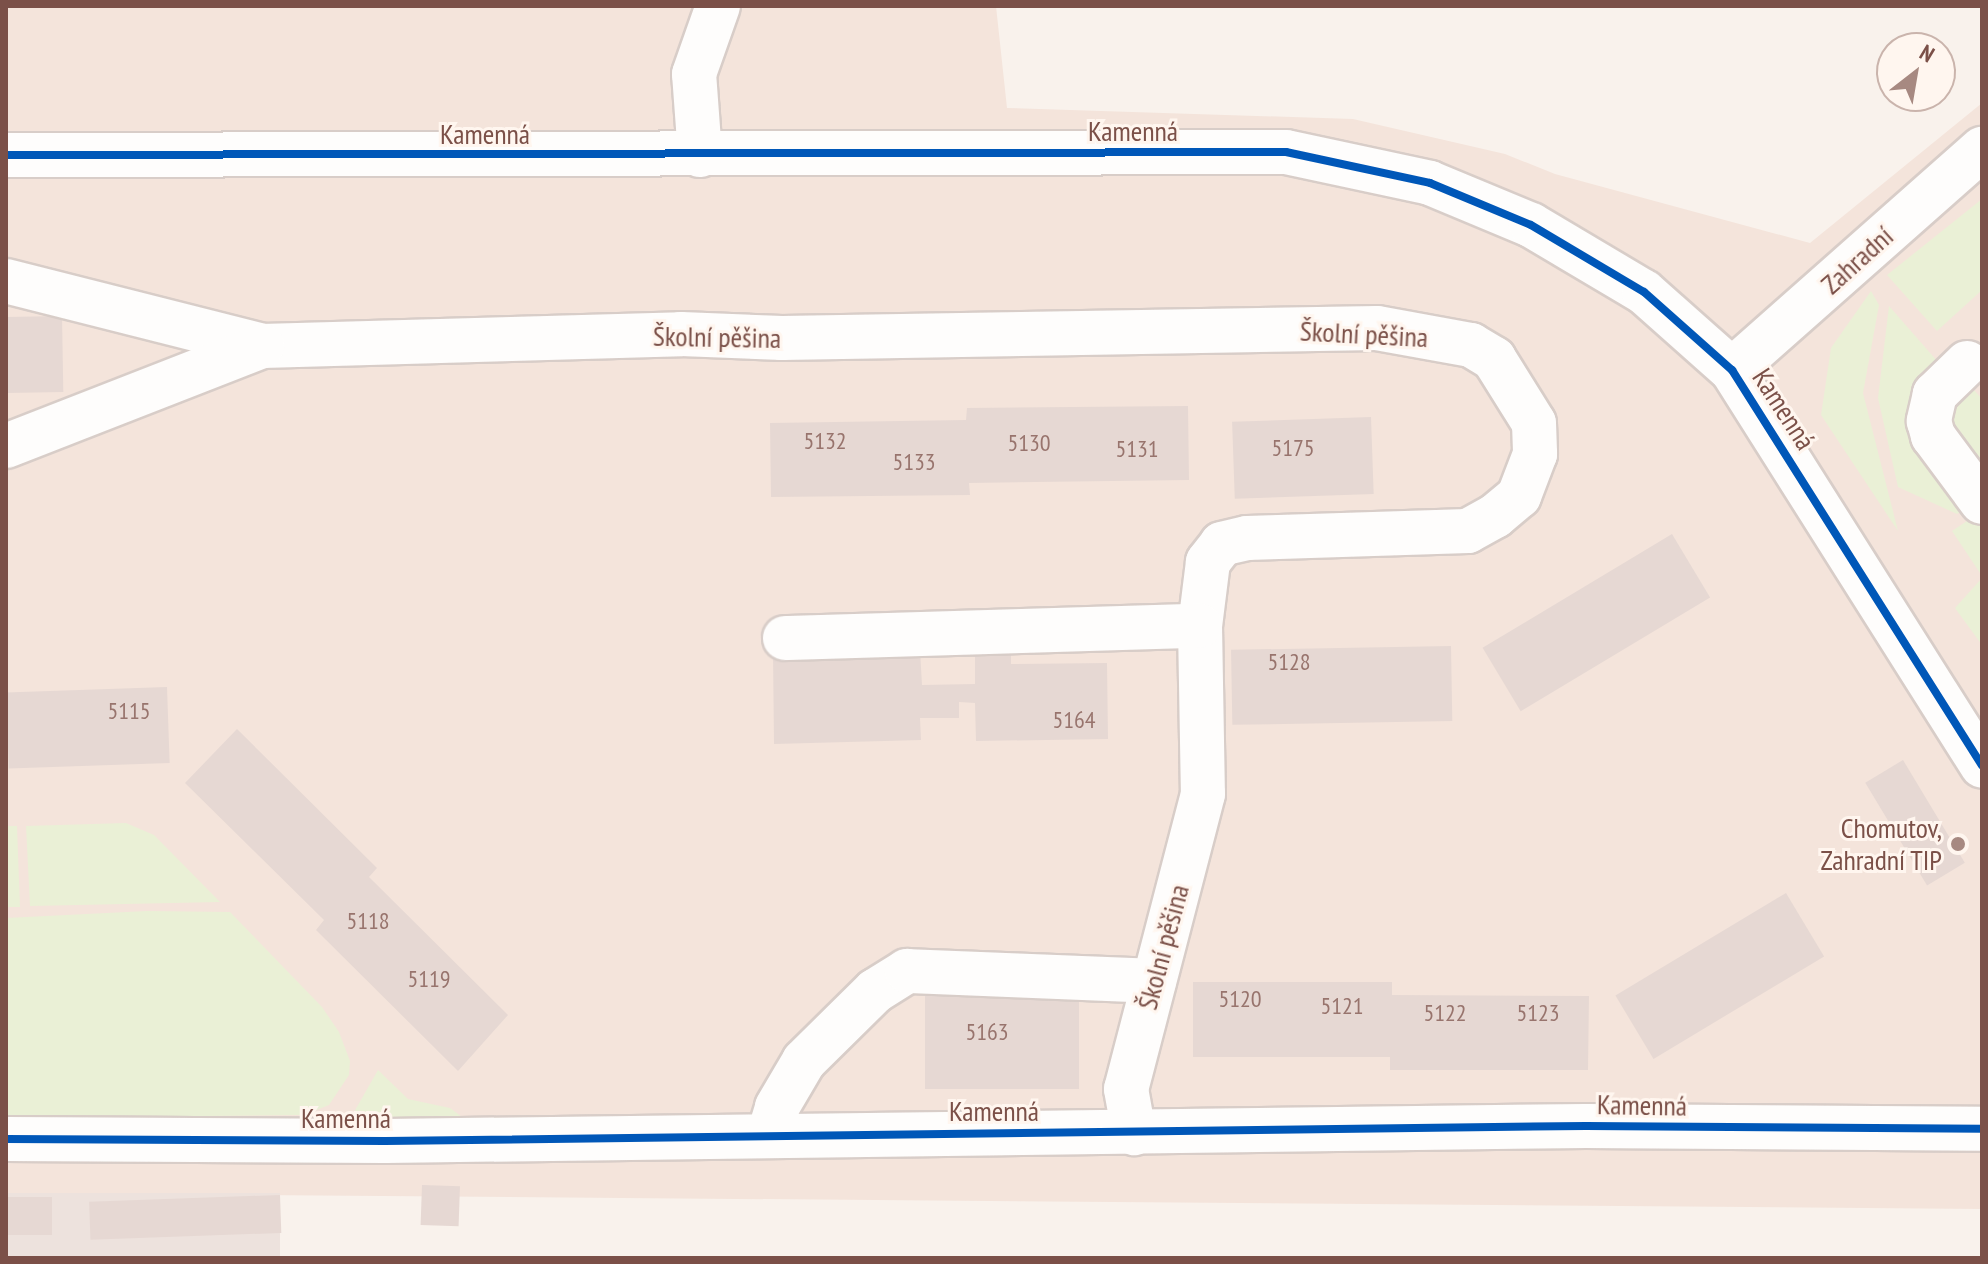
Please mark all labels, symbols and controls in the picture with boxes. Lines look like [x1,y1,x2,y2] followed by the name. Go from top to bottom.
[1876,32,1956,112] north arrow
[1915,38,1940,68] text: N
[1088,114,1178,148] street label: Kamenná
[440,117,530,151] street label: Kamenná
[1814,219,1900,301] street label: Zahradní
[1299,314,1429,354] street label: Školní pěšina
[653,319,781,355] street label: Školní pěšina
[1745,362,1823,456] street label: Kamenná
[803,427,847,455] house number: 5132
[1007,429,1051,457] house number: 5130
[1271,434,1315,462] house number: 5175
[1115,435,1159,463] house number: 5131
[892,448,936,476] house number: 5133
[1267,648,1311,676] house number: 5128
[107,697,151,725] house number: 5115
[1052,706,1096,734] house number: 5164
[1820,811,1942,877] place label: Chomutov, Zahradní TIP
[1949,835,1967,853] marker: Chomutov, Zahradní TIP
[1130,881,1196,1013] street label: Školní pěšina
[346,907,390,935] house number: 5118
[407,965,451,993] house number: 5119
[1218,985,1262,1013] house number: 5120
[1320,992,1364,1020] house number: 5121
[1423,999,1467,1027] house number: 5122
[1516,999,1560,1027] house number: 5123
[965,1018,1009,1046] house number: 5163
[1597,1087,1687,1123] street label: Kamenná
[949,1094,1039,1128] street label: Kamenná
[301,1101,391,1135] street label: Kamenná

